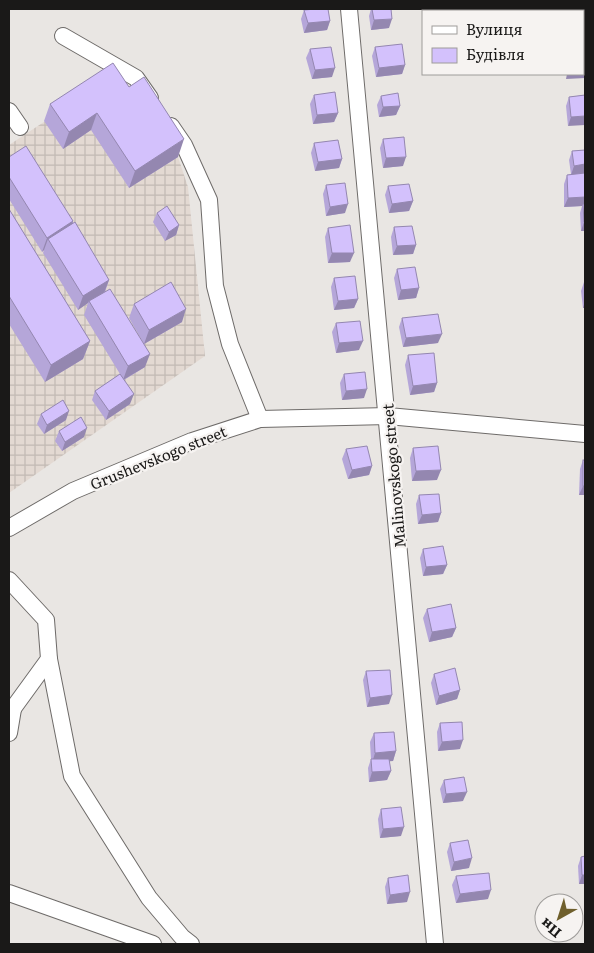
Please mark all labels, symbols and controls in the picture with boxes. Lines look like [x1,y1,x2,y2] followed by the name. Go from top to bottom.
[422,10,584,75] legend
[466,17,523,40] text: Вулиця
[466,42,525,65] text: Будівля
[375,403,411,549] street label: Malinovskogo street
[86,419,230,495] street label: Grushevskogo street
[534,893,584,943] north arrow
[535,914,565,944] text: Пн

